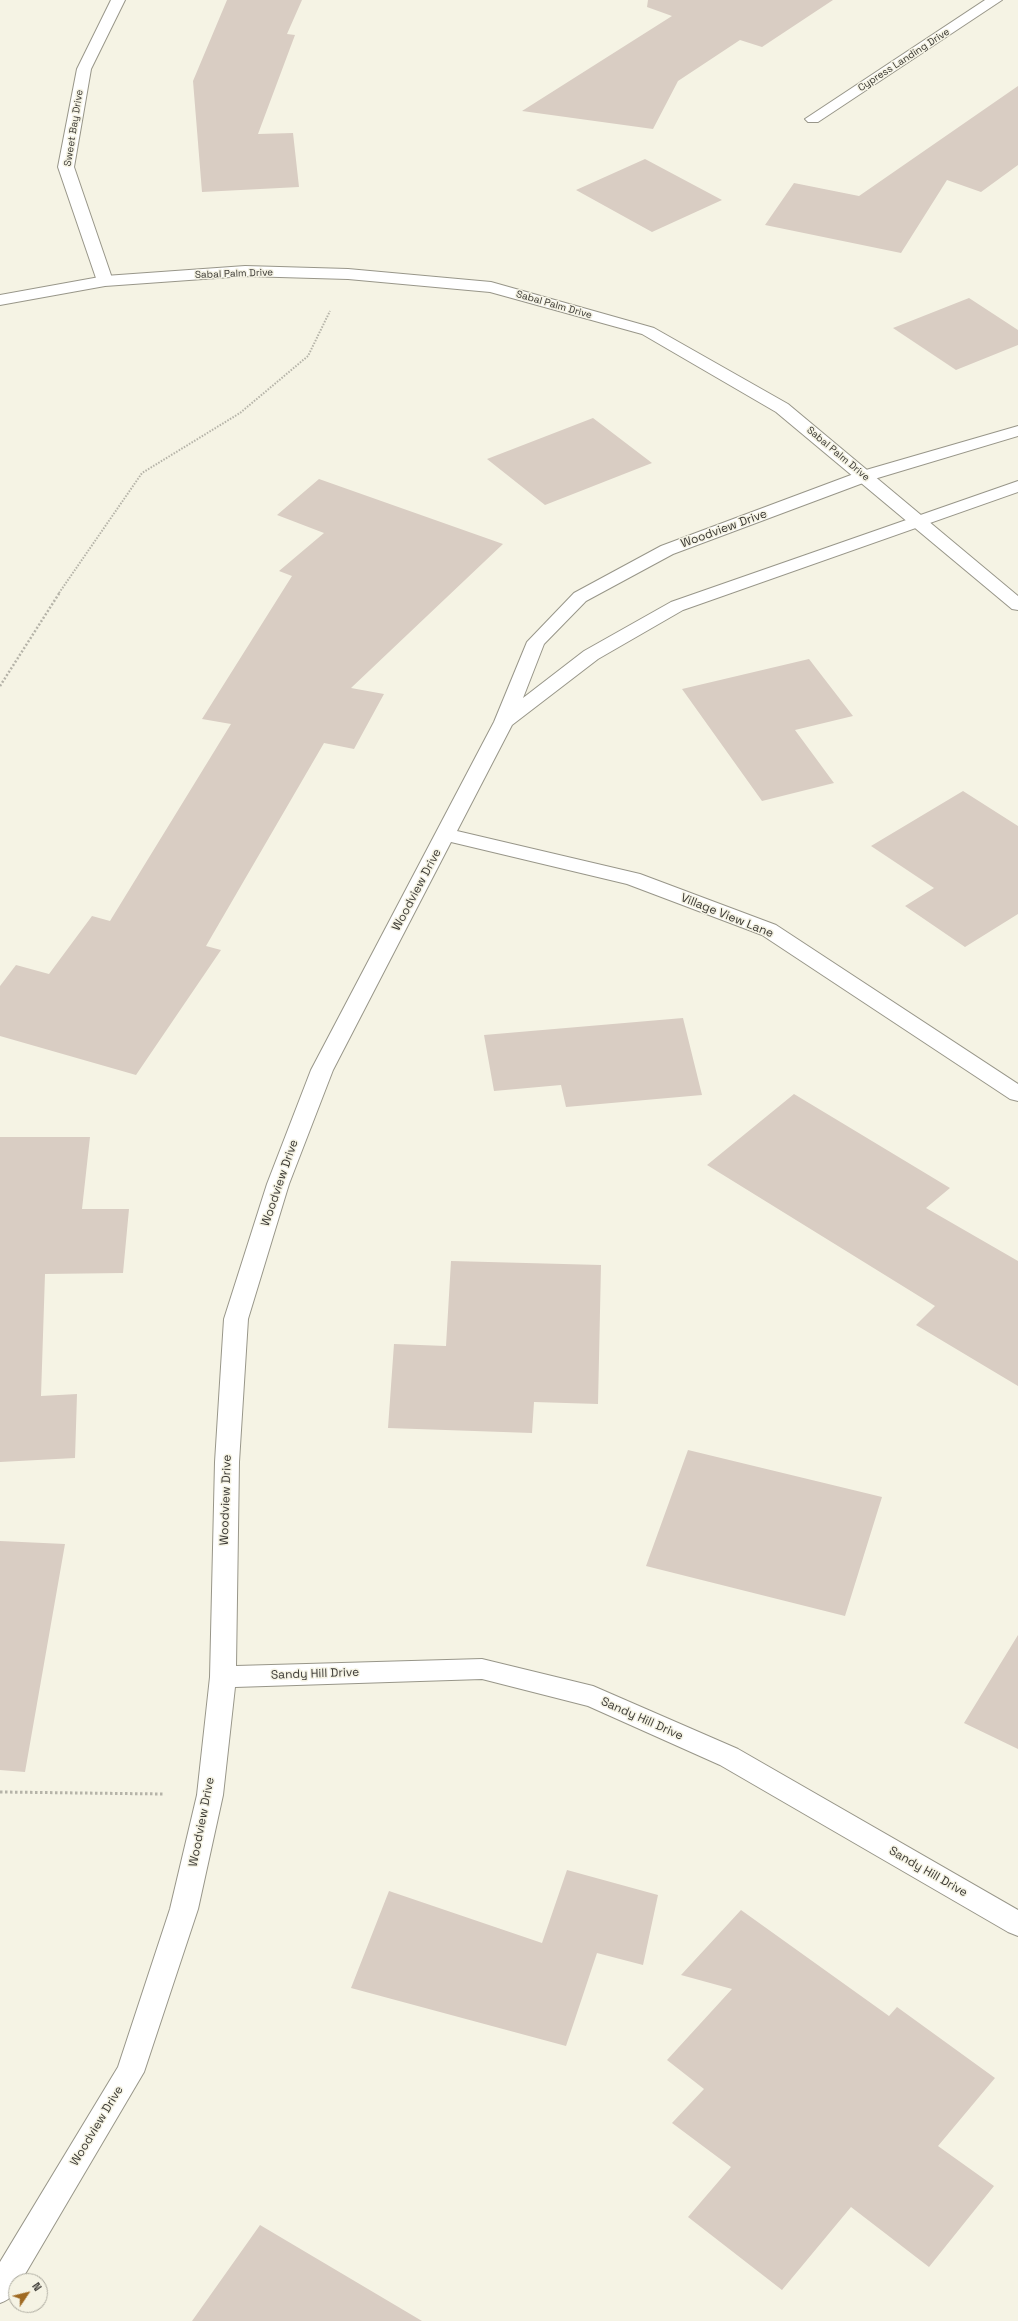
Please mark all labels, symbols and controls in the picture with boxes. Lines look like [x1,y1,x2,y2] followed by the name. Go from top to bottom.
[856,26,952,94] street label: Cypress Landing Drive
[62,89,86,167] street label: Sweet Bay Drive
[195,267,273,281] street label: Sabal Palm Drive
[515,288,593,322] street label: Sabal Palm Drive
[804,424,872,484] street label: Sabal Palm Drive
[679,507,769,551] street label: Woodview Drive
[389,847,445,933] street label: Woodview Drive
[678,891,776,941] street label: Village View Lane
[258,1138,302,1228] street label: Woodview Drive
[217,1454,235,1546] street label: Woodview Drive
[271,1665,359,1683] street label: Sandy Hill Drive
[599,1694,685,1744] street label: Sandy Hill Drive
[186,1776,218,1868] street label: Woodview Drive
[886,1844,970,1900] street label: Sandy Hill Drive
[67,2083,127,2169] street label: Woodview Drive
[8,2273,48,2313] north arrow
[29,2280,45,2294] text: N

